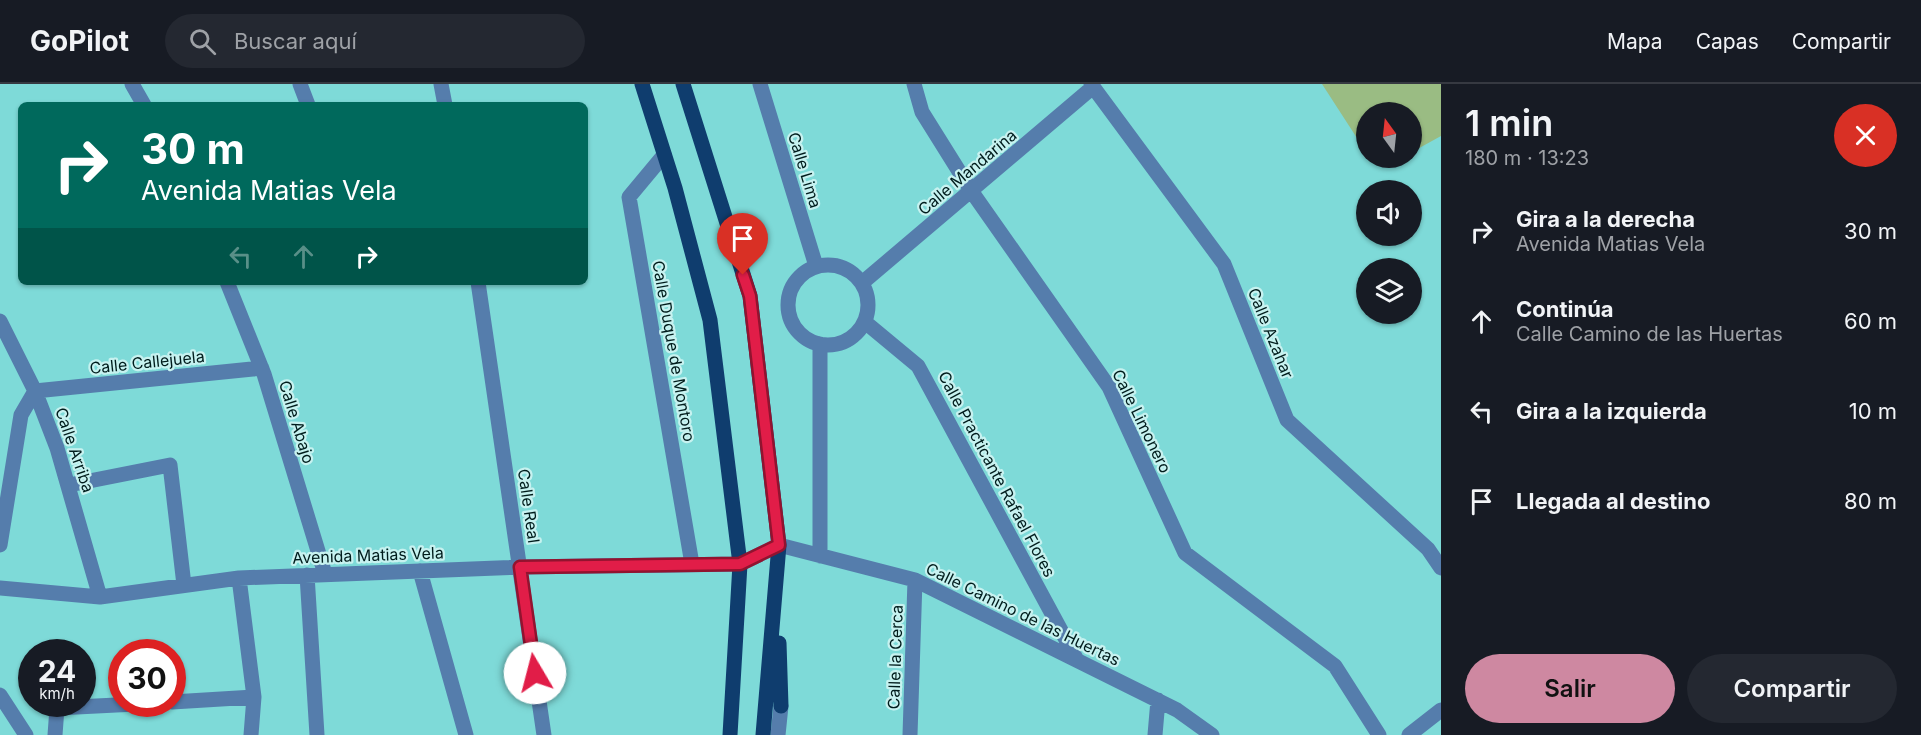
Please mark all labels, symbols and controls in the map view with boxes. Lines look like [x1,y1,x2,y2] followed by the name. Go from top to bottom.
[165,14,585,68] search box
[30,24,129,58] text: GoPilot
[186,25,219,58] icon: search
[234,28,357,54] text: Buscar aquí
[1607,29,1663,54] text: Mapa
[1696,29,1759,54] text: Capas
[1792,29,1891,54] text: Compartir
[1465,101,1553,145] text: 1 min
[1356,102,1422,168] north arrow
[1356,102,1422,324] map controls
[1834,104,1897,167] button: close
[141,123,245,174] text: 30 m
[914,125,1020,219] street label: Calle Mandarina
[42,126,120,204] icon: right
[784,130,826,210] street label: Calle Lima
[1465,146,1589,170] text: 180 m · 13:23
[141,174,397,207] text: Avenida Matias Vela
[1356,180,1422,246] button: sound
[1516,206,1695,232] text: Gira a la derecha
[717,213,768,275] pin
[1465,215,1498,248] icon: right
[1844,218,1897,244] text: 30 m
[726,222,759,255] icon: arrive
[1516,232,1705,256] text: Avenida Matias Vela
[224,240,257,273] icon: left
[287,240,320,273] icon: ahead
[350,240,383,273] icon: right
[1356,258,1422,324] button: layers
[648,259,700,443] street label: Calle Duque de Montoro
[1244,285,1298,381] street label: Calle Azahar
[1516,296,1614,322] text: Continúa
[1465,305,1498,338] icon: ahead
[1844,308,1897,334] text: 60 m
[1516,322,1783,346] text: Calle Camino de las Huertas
[89,346,205,378] street label: Calle Callejuela
[1108,366,1176,476] street label: Calle Limonero
[934,368,1060,580] street label: Calle Practicante Rafael Flores
[275,378,319,466] street label: Calle Abajo
[1465,395,1498,428] icon: left
[1516,398,1707,424] text: Gira a la izquierda
[1849,398,1897,424] text: 10 m
[51,405,99,495] street label: Calle Arriba
[514,468,544,544] street label: Calle Real
[1465,485,1498,518] icon: arrive
[1516,488,1710,514] text: Llegada al destino
[1844,488,1897,514] text: 80 m
[292,542,444,568] street label: Avenida Matias Vela
[923,558,1123,670] street label: Calle Camino de las Huertas
[883,604,907,710] street label: Calle la Cerca
[108,639,186,717] speed limit sign: 30
[503,641,567,705] position arrow
[38,653,76,689] text: 24
[1465,654,1675,723] button: Salir
[1687,654,1897,723] button: Compartir
[39,684,75,703] text: km/h

